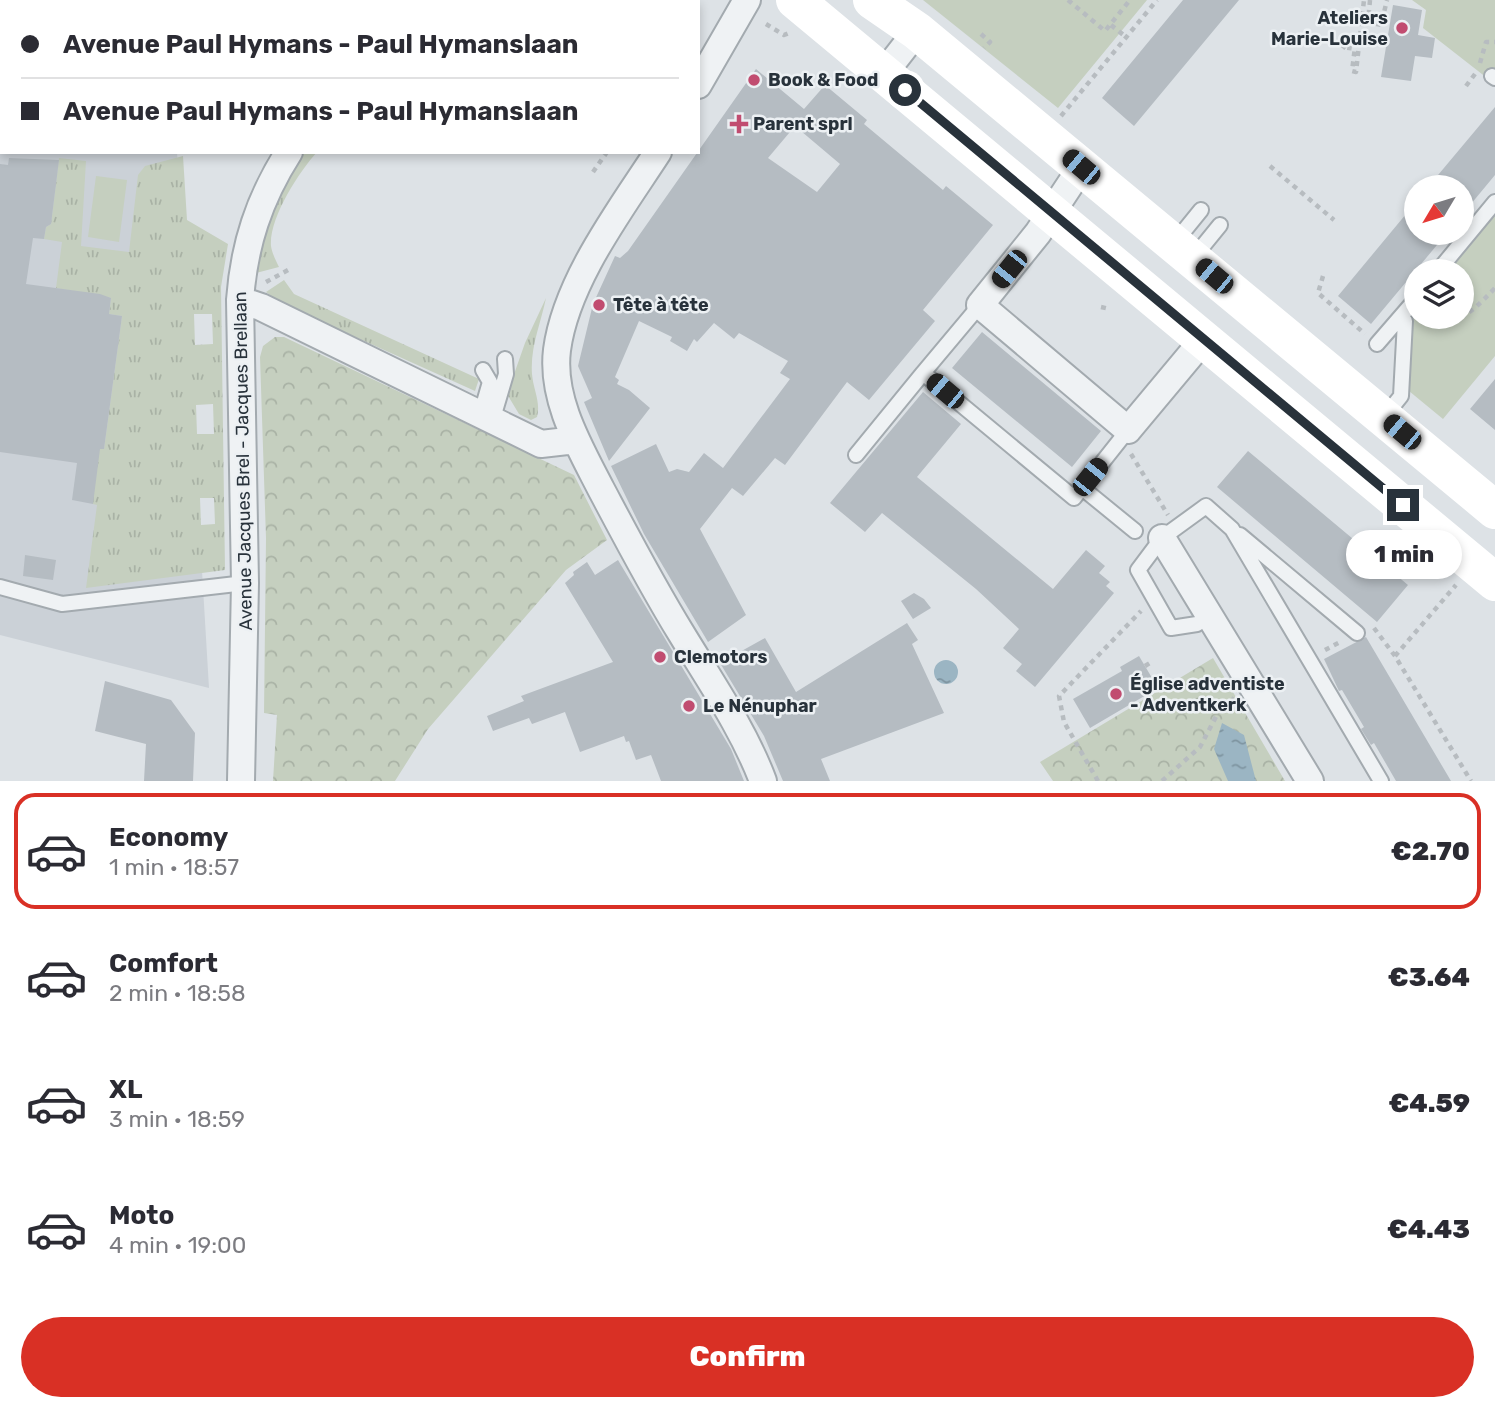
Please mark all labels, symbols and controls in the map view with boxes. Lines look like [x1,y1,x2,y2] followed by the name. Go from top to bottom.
[1271,7,1388,50] place label: Ateliers Marie-Louise
[1394,20,1410,36] marker: Ateliers Marie-Louise
[63,29,579,60] text: Avenue Paul Hymans - Paul Hymanslaan
[768,69,878,91] place label: Book & Food
[746,72,762,88] marker: Book & Food
[889,74,921,106] route start
[63,96,579,127] text: Avenue Paul Hymans - Paul Hymanslaan
[753,113,853,135] place label: Parent sprl
[731,116,747,132] marker: Parent sprl
[1059,145,1104,189] car
[1404,175,1474,245] north arrow
[1404,175,1474,329] map controls
[988,246,1031,292] car
[1192,254,1237,298] car
[1404,259,1474,329] button: layers
[229,291,257,631] street label: Avenue Jacques Brel - Jacques Brellaan
[613,294,709,316] place label: Tête à tête
[591,297,607,313] marker: Tête à tête
[923,369,968,413] car
[1380,410,1425,454] car
[1069,454,1112,500] car
[1387,489,1419,521] route end
[1345,530,1461,578] callout: 1 min
[1374,540,1434,568] text: 1 min
[674,646,767,668] place label: Clemotors
[652,649,668,665] marker: Clemotors
[1130,673,1285,716] place label: Église adventiste - Adventkerk
[1108,686,1124,702] marker: Église adventiste - Adventkerk
[703,695,817,717] place label: Le Nénuphar
[681,698,697,714] marker: Le Nénuphar
[25,820,88,883] icon: car
[109,822,228,853] text: Economy
[1391,836,1470,867] text: €2.70
[109,853,239,881] text: 1 min · 18:57
[25,946,88,1009] icon: car
[109,948,218,979] text: Comfort
[1388,962,1470,993] text: €3.64
[109,979,246,1007] text: 2 min · 18:58
[25,1072,88,1135] icon: car
[109,1074,142,1105] text: XL
[1388,1088,1470,1119] text: €4.59
[109,1105,245,1133] text: 3 min · 18:59
[25,1198,88,1261] icon: car
[109,1200,174,1231] text: Moto
[1387,1214,1470,1245] text: €4.43
[109,1231,246,1259] text: 4 min · 19:00
[21,1317,1474,1397] button: Confirm

